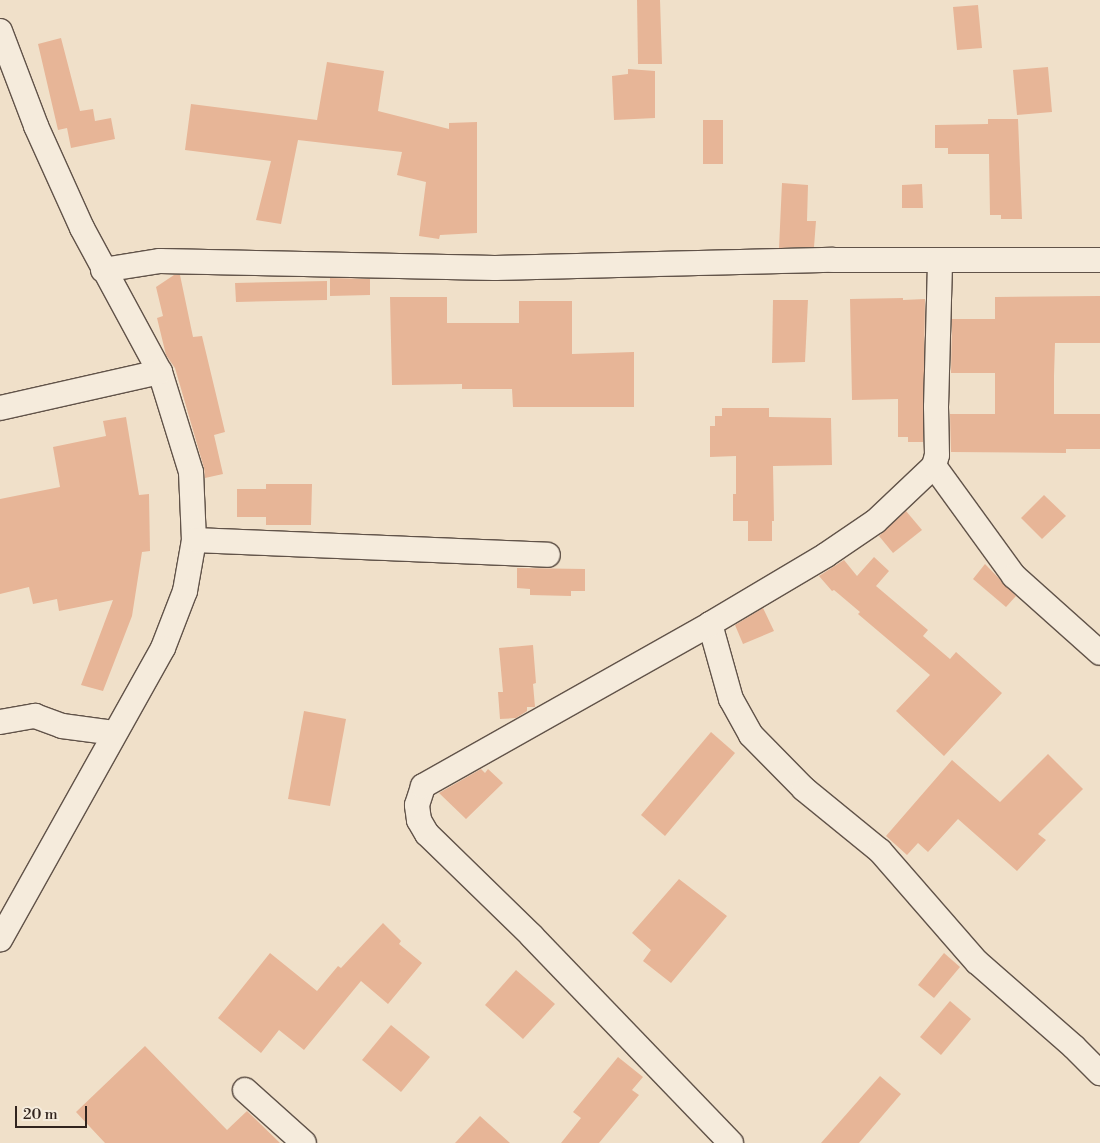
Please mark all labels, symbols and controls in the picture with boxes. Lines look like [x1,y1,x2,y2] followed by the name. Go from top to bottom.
[18,1096,90,1128] scale bar
[23,1105,58,1124] text: 20 m

